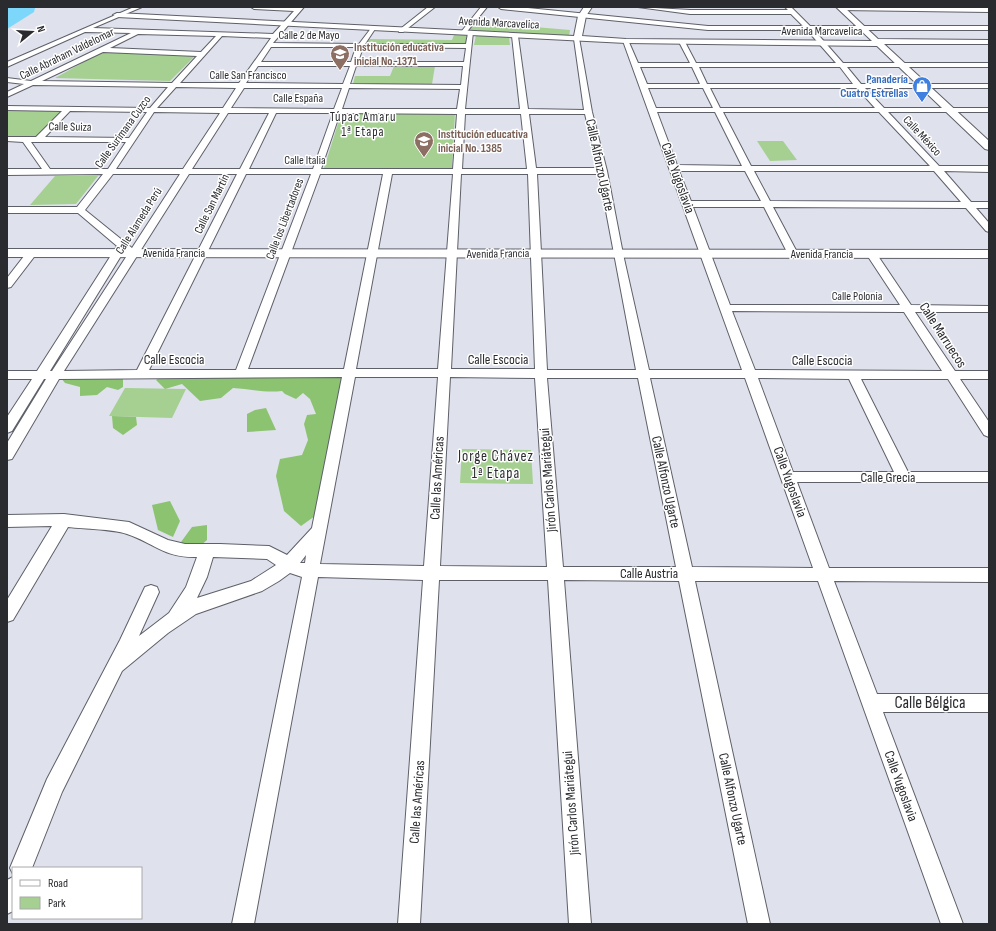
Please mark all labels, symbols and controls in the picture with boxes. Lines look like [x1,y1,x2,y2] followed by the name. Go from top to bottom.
[12,12,52,52] north arrow
[457,13,540,33] street label: Avenida Marcavelica
[17,24,117,83] street label: Calle Abraham Valdelomar
[34,24,48,34] text: N
[781,24,863,39] street label: Avenida Marcavelica
[278,28,340,43] street label: Calle 2 de Mayo
[354,40,444,69] place label: Institución educativa inicial No. 1371
[329,43,351,71] school or university icon: Institución educativa inicial No. 1371
[210,68,286,83] street label: Calle San Francisco
[840,72,908,101] place label: Panadería Cuatro Estrellas
[911,75,933,103] shop icon: Panadería Cuatro Estrellas
[273,91,323,106] street label: Calle España
[92,93,154,171] street label: Calle Surimana Cuzco
[330,109,396,140] district label: Túpac Amaru 1ª Etapa
[900,113,944,159] street label: Calle México
[582,117,618,213] street label: Calle Alfonzo Ugarte
[48,119,92,135] street label: Calle Suiza
[438,127,528,156] place label: Institución educativa inicial No. 1385
[413,130,435,158] school or university icon: Institución educativa inicial No. 1385
[657,140,699,216] street label: Calle Yugoslavia
[284,153,326,168] street label: Calle Italia
[191,172,233,236] street label: Calle San Martín
[263,176,307,262] street label: Calle los Libertadores
[113,185,165,257] street label: Calle Alameda Perú
[142,246,206,261] street label: Avenida Francia
[466,246,530,262] street label: Avenida Francia
[790,247,854,262] street label: Avenida Francia
[832,289,883,304] street label: Calle Polonia
[916,299,970,371] street label: Calle Marruecos
[144,351,204,368] street label: Calle Escocia
[468,351,528,368] street label: Calle Escocia
[792,352,852,369] street label: Calle Escocia
[536,427,560,534] street label: Jirón Carlos Mariátegui
[648,434,684,530] street label: Calle Alfonzo Ugarte
[426,436,448,520] street label: Calle las Américas
[769,444,811,520] street label: Calle Yugoslavia
[457,447,534,483] district label: Jorge Chávez 1ª Etapa
[860,469,916,486] street label: Calle Grecia
[620,565,678,582] street label: Calle Austria
[895,693,966,713] street label: Calle Bélgica
[880,748,922,824] street label: Calle Yugoslavia
[559,750,583,857] street label: Jirón Carlos Mariátegui
[715,751,751,847] street label: Calle Alfonzo Ugarte
[406,760,428,844] street label: Calle las Américas
[12,867,142,919] legend
[48,876,68,891] text: Road
[48,896,66,911] text: Park

